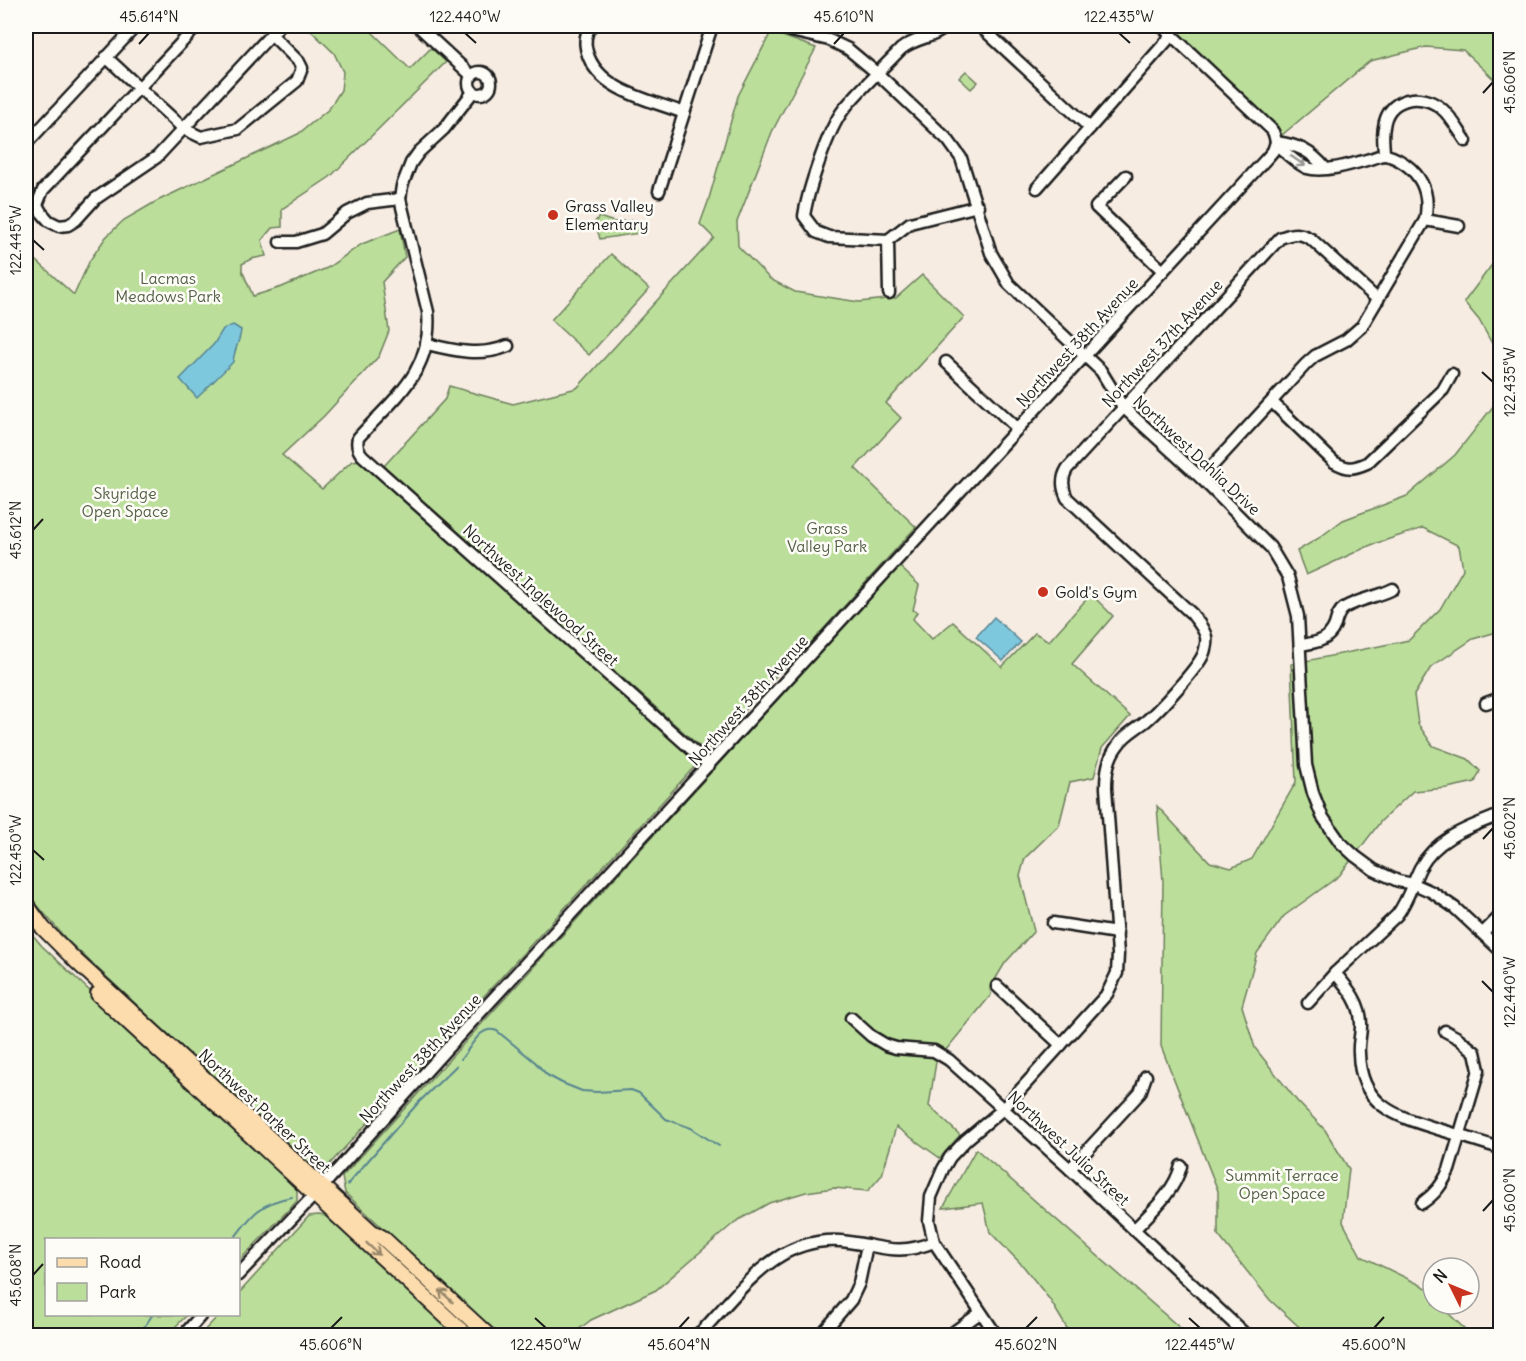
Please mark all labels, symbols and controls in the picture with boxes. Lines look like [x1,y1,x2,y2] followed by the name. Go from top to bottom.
[119,7,179,26] text: 45.614°N
[429,7,501,26] text: 122.440°W
[814,7,874,26] text: 45.610°N
[1084,7,1154,26] text: 122.435°W
[1500,51,1519,113] text: 45.606°N
[1290,155,1306,167] one-way arrow
[565,196,654,234] place label: Grass Valley Elementary
[6,205,25,275] text: 122.445°W
[546,208,560,222] marker: Grass Valley Elementary
[115,268,221,306] park label: Lacmas Meadows Park
[1012,273,1142,411] street label: Northwest 38th Avenue
[1098,275,1226,411] street label: Northwest 37th Avenue
[1500,347,1519,417] text: 122.435°W
[1129,391,1265,519] street label: Northwest Dahlia Drive
[82,483,168,521] park label: Skyridge Open Space
[6,501,25,559] text: 45.612°N
[787,518,867,556] park label: Grass Valley Park
[459,520,623,671] street label: Northwest Inglewood Street
[1055,582,1137,602] place label: Gold's Gym
[1036,585,1050,599] marker: Gold's Gym
[684,631,812,769] street label: Northwest 38th Avenue
[1500,797,1519,859] text: 45.602°N
[6,814,25,886] text: 122.450°W
[1500,956,1519,1028] text: 122.440°W
[355,989,485,1127] street label: Northwest 38th Avenue
[195,1045,336,1178] street label: Northwest Parker Street
[1004,1086,1134,1210] street label: Northwest Julia Street
[1225,1165,1339,1203] park label: Summit Terrace Open Space
[1500,1168,1519,1232] text: 45.600°N
[45,1238,240,1316] legend
[365,1241,380,1255] one-way arrow
[6,1244,25,1306] text: 45.608°N
[99,1250,142,1273] text: Road
[1421,1256,1481,1316] north arrow
[1429,1265,1451,1287] text: N
[99,1280,136,1303] text: Park
[438,1289,453,1303] one-way arrow
[300,1335,362,1354] text: 45.606°N
[510,1335,582,1354] text: 122.450°W
[648,1335,710,1354] text: 45.604°N
[995,1335,1057,1354] text: 45.602°N
[1165,1335,1235,1354] text: 122.445°W
[1342,1335,1406,1354] text: 45.600°N

